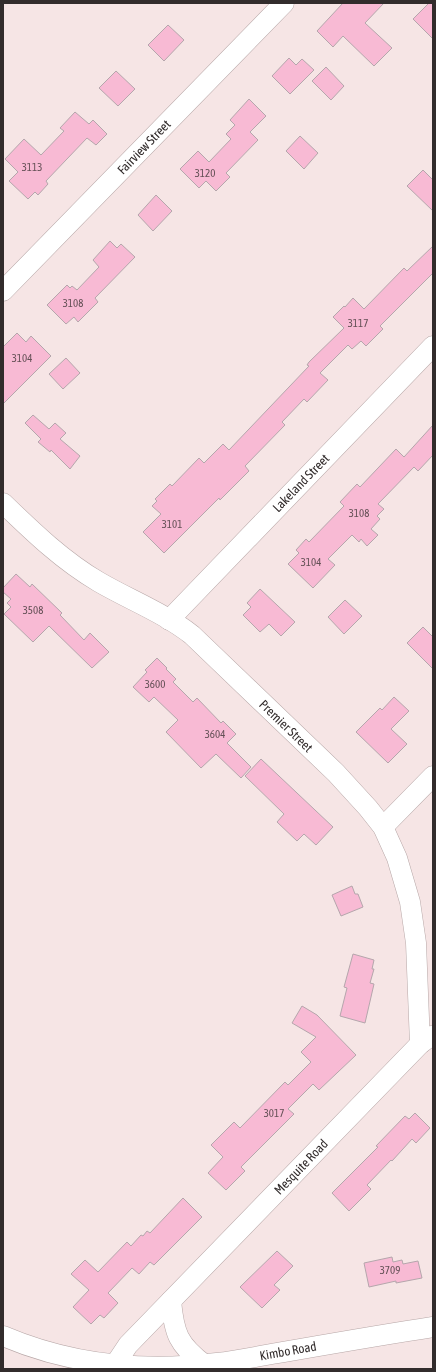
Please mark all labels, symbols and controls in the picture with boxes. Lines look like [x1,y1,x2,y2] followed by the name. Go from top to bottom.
[114,116,174,177] street label: Fairview Street
[22,161,42,173] house number: 3113
[195,167,215,179] house number: 3120
[63,297,83,309] house number: 3108
[348,317,368,329] house number: 3117
[12,352,32,364] house number: 3104
[270,451,333,515] street label: Lakeland Street
[349,507,369,519] house number: 3108
[162,518,182,530] house number: 3101
[301,556,321,568] house number: 3104
[23,604,43,616] house number: 3508
[145,678,165,690] house number: 3600
[256,697,316,755] street label: Premier Street
[205,728,225,740] house number: 3604
[264,1107,284,1119] house number: 3017
[271,1136,331,1198] street label: Mesquite Road
[380,1264,400,1276] house number: 3709
[258,1339,318,1363] street label: Kimbo Road

